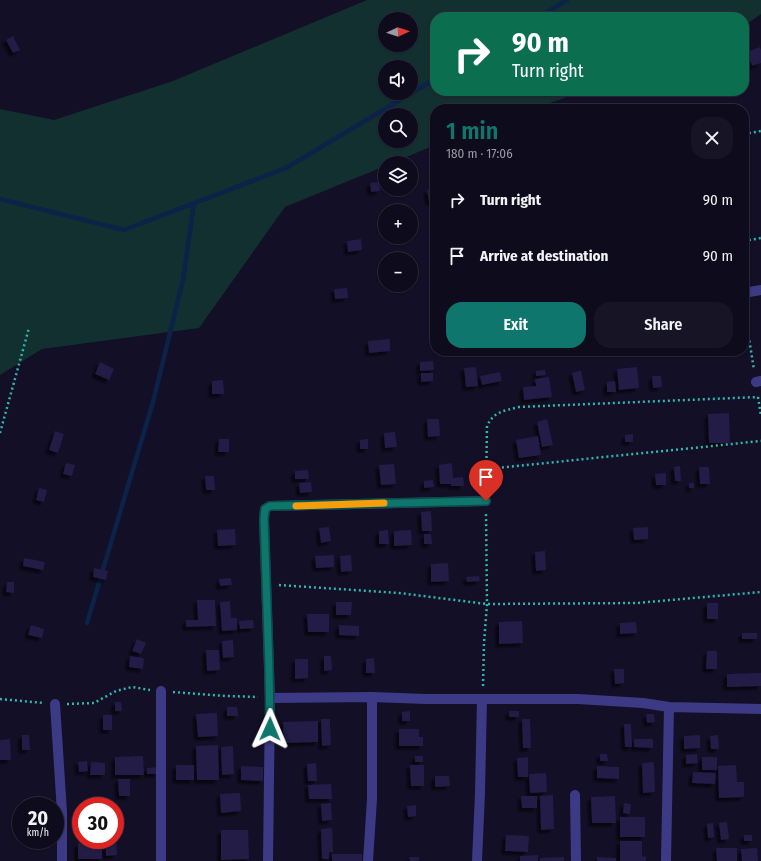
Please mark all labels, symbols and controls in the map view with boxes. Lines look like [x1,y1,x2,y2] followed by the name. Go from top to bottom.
[378,12,418,52] north arrow
[378,12,418,292] map controls
[512,26,569,59] text: 90 m
[446,28,498,80] icon: right
[378,60,418,100] button: sound
[512,60,584,82] text: Turn right
[378,108,418,148] button: search
[446,117,498,145] text: 1 min
[691,117,733,159] button: close
[446,146,513,161] text: 180 m · 17:06
[378,156,418,196] button: layers
[446,189,468,211] icon: right
[480,191,541,209] text: Turn right
[703,191,733,209] text: 90 m
[378,204,418,244] button: +
[446,245,468,267] icon: arrive
[480,247,608,265] text: Arrive at destination
[703,247,733,265] text: 90 m
[378,252,418,292] button: −
[446,302,586,348] button: Exit
[594,302,733,348] button: Share
[469,460,503,501] pin
[475,466,497,488] icon: arrive
[249,708,291,750] position arrow
[72,797,124,849] speed limit sign: 30
[28,806,48,830] text: 20
[27,827,49,839] text: km/h

